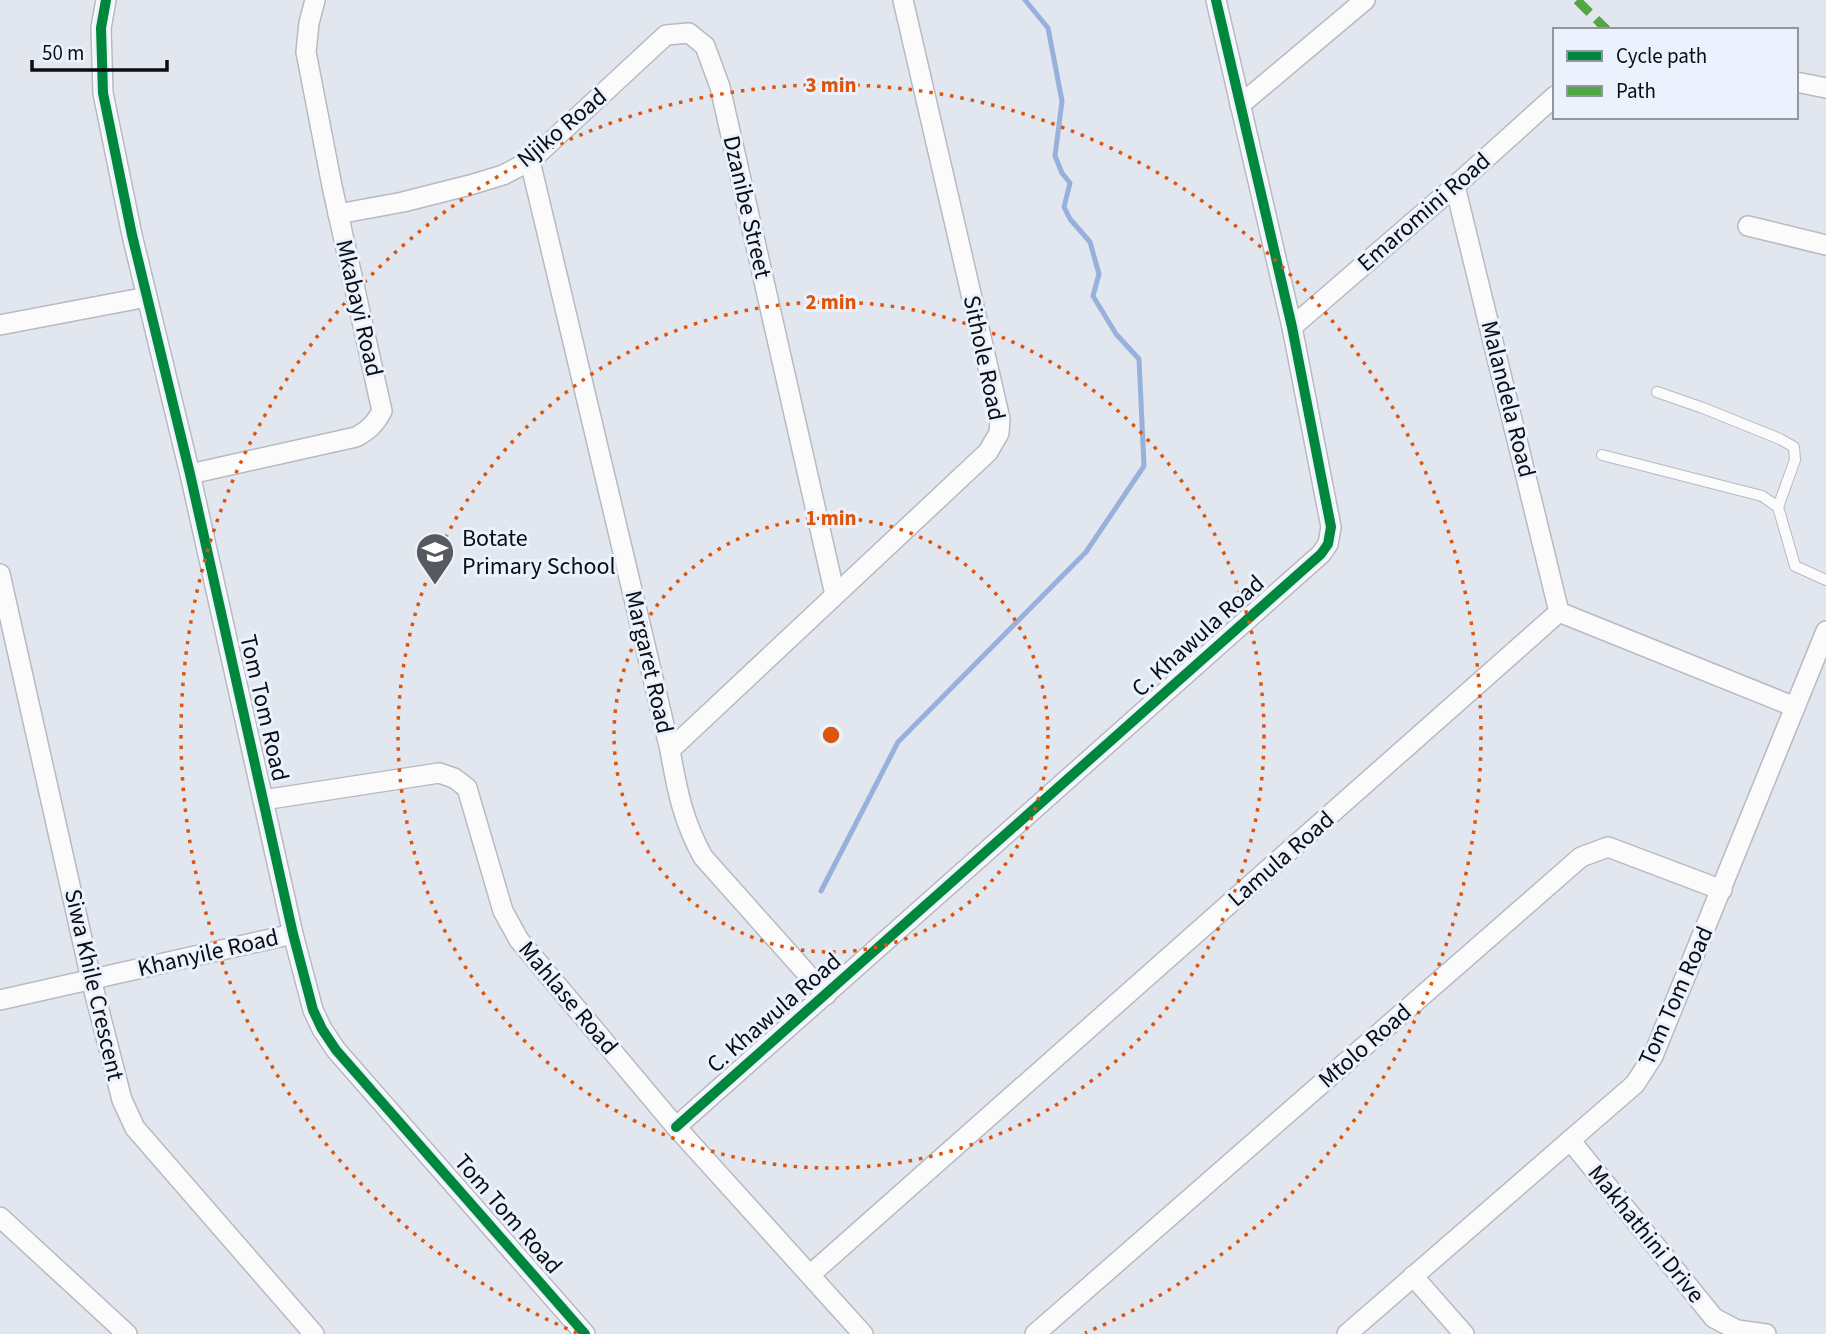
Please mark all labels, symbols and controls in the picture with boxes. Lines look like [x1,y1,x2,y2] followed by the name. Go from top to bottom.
[32,28,166,72] scale bar
[1553,28,1798,119] legend
[42,38,84,68] text: 50 m
[1616,41,1707,71] text: Cycle path
[805,70,857,100] text: 3 min
[1616,76,1656,106] text: Path
[509,80,615,176] street label: Njiko Road
[714,132,780,282] street label: Dzanibe Street
[1350,144,1498,280] street label: Emaromini Road
[326,236,392,380] street label: Mkabayi Road
[805,287,857,317] text: 2 min
[954,292,1014,424] street label: Sithole Road
[1472,317,1544,481] street label: Malandela Road
[805,503,857,533] text: 1 min
[462,521,616,584] place label: Botate Primary School
[414,531,456,586] school or university icon: Botate Primary School
[1124,567,1272,705] street label: C. Khawula Road
[616,587,682,737] street label: Margaret Road
[230,631,298,785] street label: Tom Tom Road
[819,723,843,747] centre of rings
[1220,803,1342,915] street label: Lamula Road
[55,886,133,1084] street label: Siwa Khile Crescent
[134,920,282,986] street label: Khanyile Road
[1630,921,1722,1071] street label: Tom Tom Road
[510,933,626,1063] street label: Mahlase Road
[699,945,849,1081] street label: C. Khawula Road
[1311,995,1419,1097] street label: Mtolo Road
[446,1146,570,1282] street label: Tom Tom Road
[1579,1157,1713,1311] street label: Makhathini Drive

